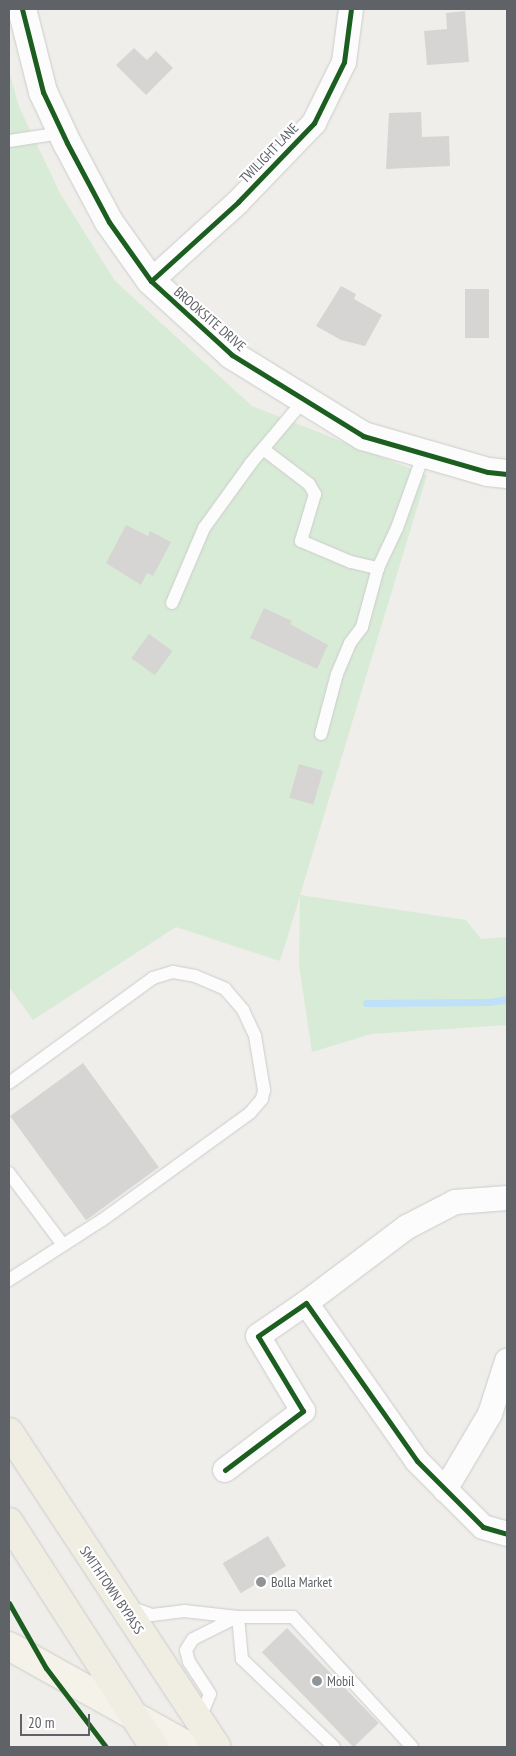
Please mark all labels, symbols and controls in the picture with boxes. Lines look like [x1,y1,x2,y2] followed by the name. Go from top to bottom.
[236,119,302,187] street label: TWILIGHT LANE
[171,283,249,355] street label: BROOKSITE DRIVE
[76,1543,148,1637] street label: SMITHTOWN BYPASS
[271,1574,332,1590] place label: Bolla Market
[255,1576,267,1588] marker: Bolla Market
[327,1673,354,1689] place label: Mobil
[311,1675,323,1687] marker: Mobil
[22,1704,92,1736] scale bar
[28,1713,54,1732] text: 20 m

